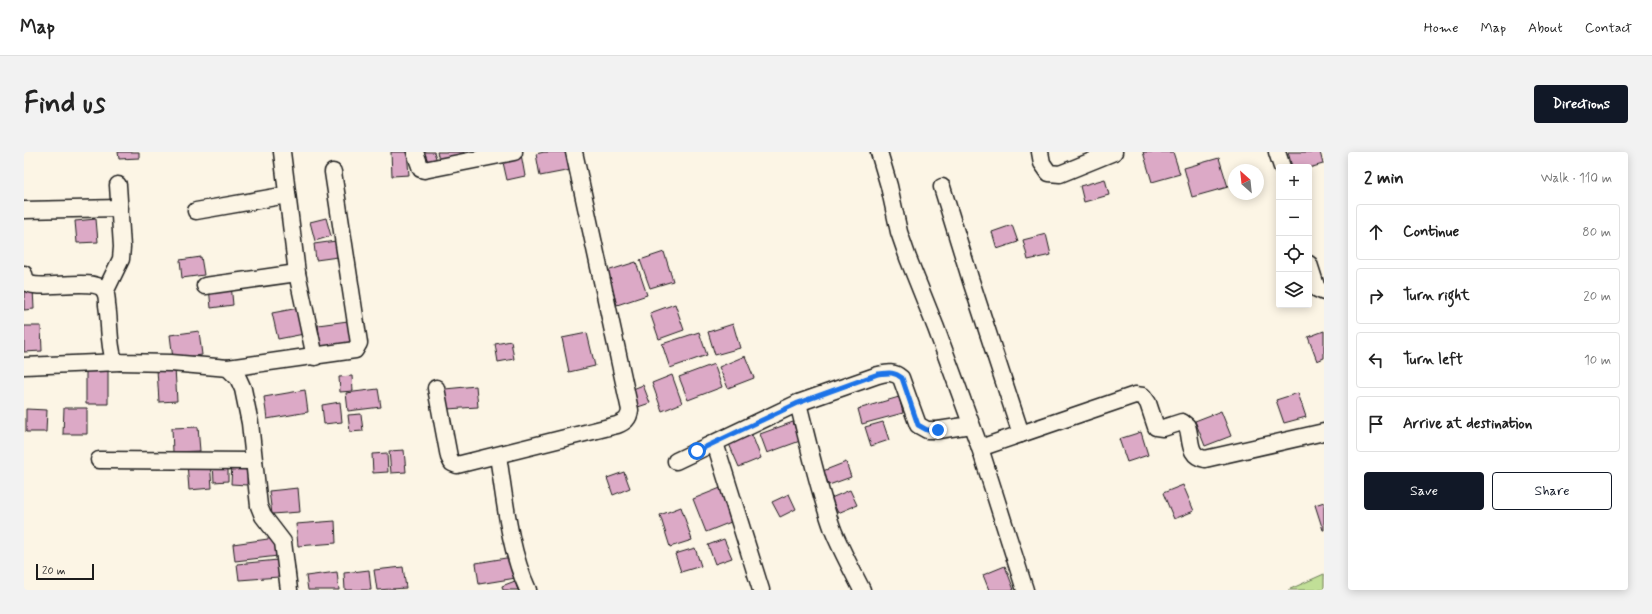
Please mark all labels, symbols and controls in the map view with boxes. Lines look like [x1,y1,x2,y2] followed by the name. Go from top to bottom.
[20,15,55,40] text: Map
[1424,19,1458,37] text: Home
[1480,19,1506,37] text: Map
[1528,19,1563,37] text: About
[1585,19,1632,37] text: Contact
[1534,85,1628,123] button: Directions
[24,86,105,123] text: Find us
[1228,164,1264,200] north arrow
[1276,164,1312,308] map controls
[1276,164,1312,200] button: +
[1364,167,1404,189] text: 2 min
[1541,170,1612,187] text: Walk · 110 m
[1276,200,1312,236] button: −
[1365,221,1387,243] icon: ahead
[1403,222,1459,242] text: Continue
[1582,224,1611,241] text: 80 m
[1276,236,1312,272] button: locate
[1276,272,1312,308] button: layers
[1365,285,1387,307] icon: right
[1403,286,1470,306] text: Turn right
[1583,288,1611,305] text: 20 m
[1365,349,1387,371] icon: left
[1403,350,1463,370] text: Turn left
[1584,352,1611,369] text: 10 m
[1365,413,1387,435] icon: arrive
[1403,414,1532,434] text: Arrive at destination
[929,421,947,439] route end
[688,442,706,460] route start
[1364,472,1484,510] button: Save
[1492,472,1612,510] button: Share
[36,562,94,581] scale bar
[42,564,65,578] text: 20 m

